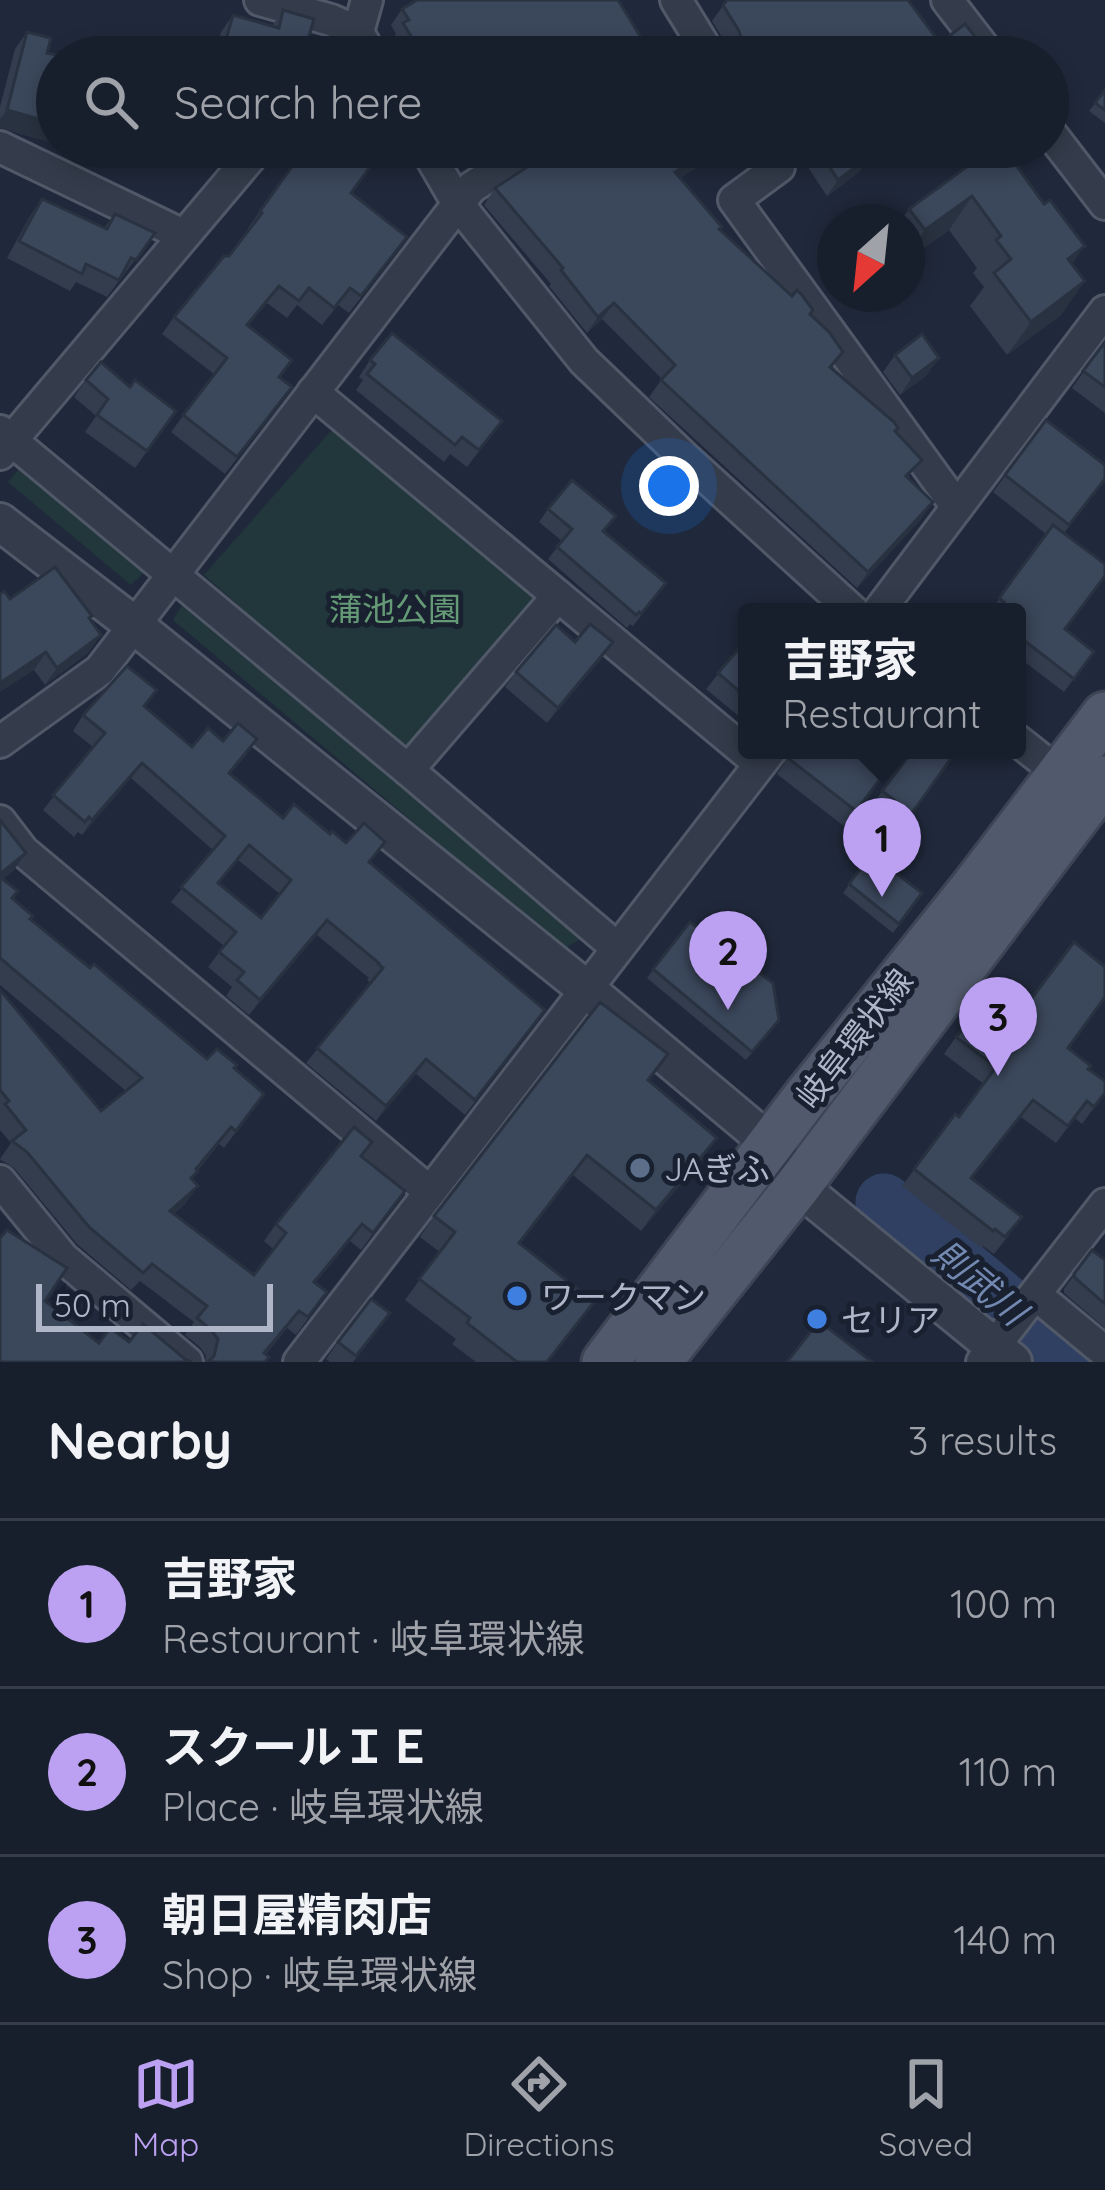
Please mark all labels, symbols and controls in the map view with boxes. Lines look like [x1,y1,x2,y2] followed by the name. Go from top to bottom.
[36,36,1069,168] search box
[78,69,144,135] icon: search
[174,74,422,130] text: Search here
[817,204,925,312] north arrow
[639,456,699,516] your location
[329,588,461,629] park label: 蒲池公園
[738,603,1026,759] popup
[783,631,918,687] text: 吉野家
[783,689,981,738] text: Restaurant
[843,798,921,897] pin: 1
[689,911,767,1010] pin: 2
[787,960,921,1116] street label: 岐阜環状線
[959,977,1037,1076] pin: 3
[664,1148,770,1189] place label: JAぎふ
[627,1155,653,1181] marker: JAぎふ
[924,1230,1039,1337] water label: 則武川
[541,1276,706,1317] place label: ワークマン
[36,1278,273,1331] scale bar
[504,1283,530,1309] marker: ワークマン
[54,1284,131,1325] text: 50 m
[841,1299,940,1340] place label: セリア
[804,1306,830,1332] marker: セリア
[48,1408,232,1472] text: Nearby
[908,1416,1057,1465] text: 3 results
[162,1550,297,1606] text: 吉野家
[79,1579,95,1628] text: 1
[950,1579,1057,1628] text: 100 m
[162,1614,585,1663] text: Restaurant · 岐阜環状線
[162,1718,432,1774] text: スクールＩＥ
[76,1747,98,1796] text: 2
[959,1747,1057,1796] text: 110 m
[162,1782,484,1831] text: Place · 岐阜環状線
[162,1886,432,1942] text: 朝日屋精肉店
[77,1915,97,1964] text: 3
[953,1915,1057,1964] text: 140 m
[162,1950,477,1999] text: Shop · 岐阜環状線
[132,2051,199,2164] tab: Map
[463,2051,615,2164] tab: Directions
[879,2051,973,2164] tab: Saved

